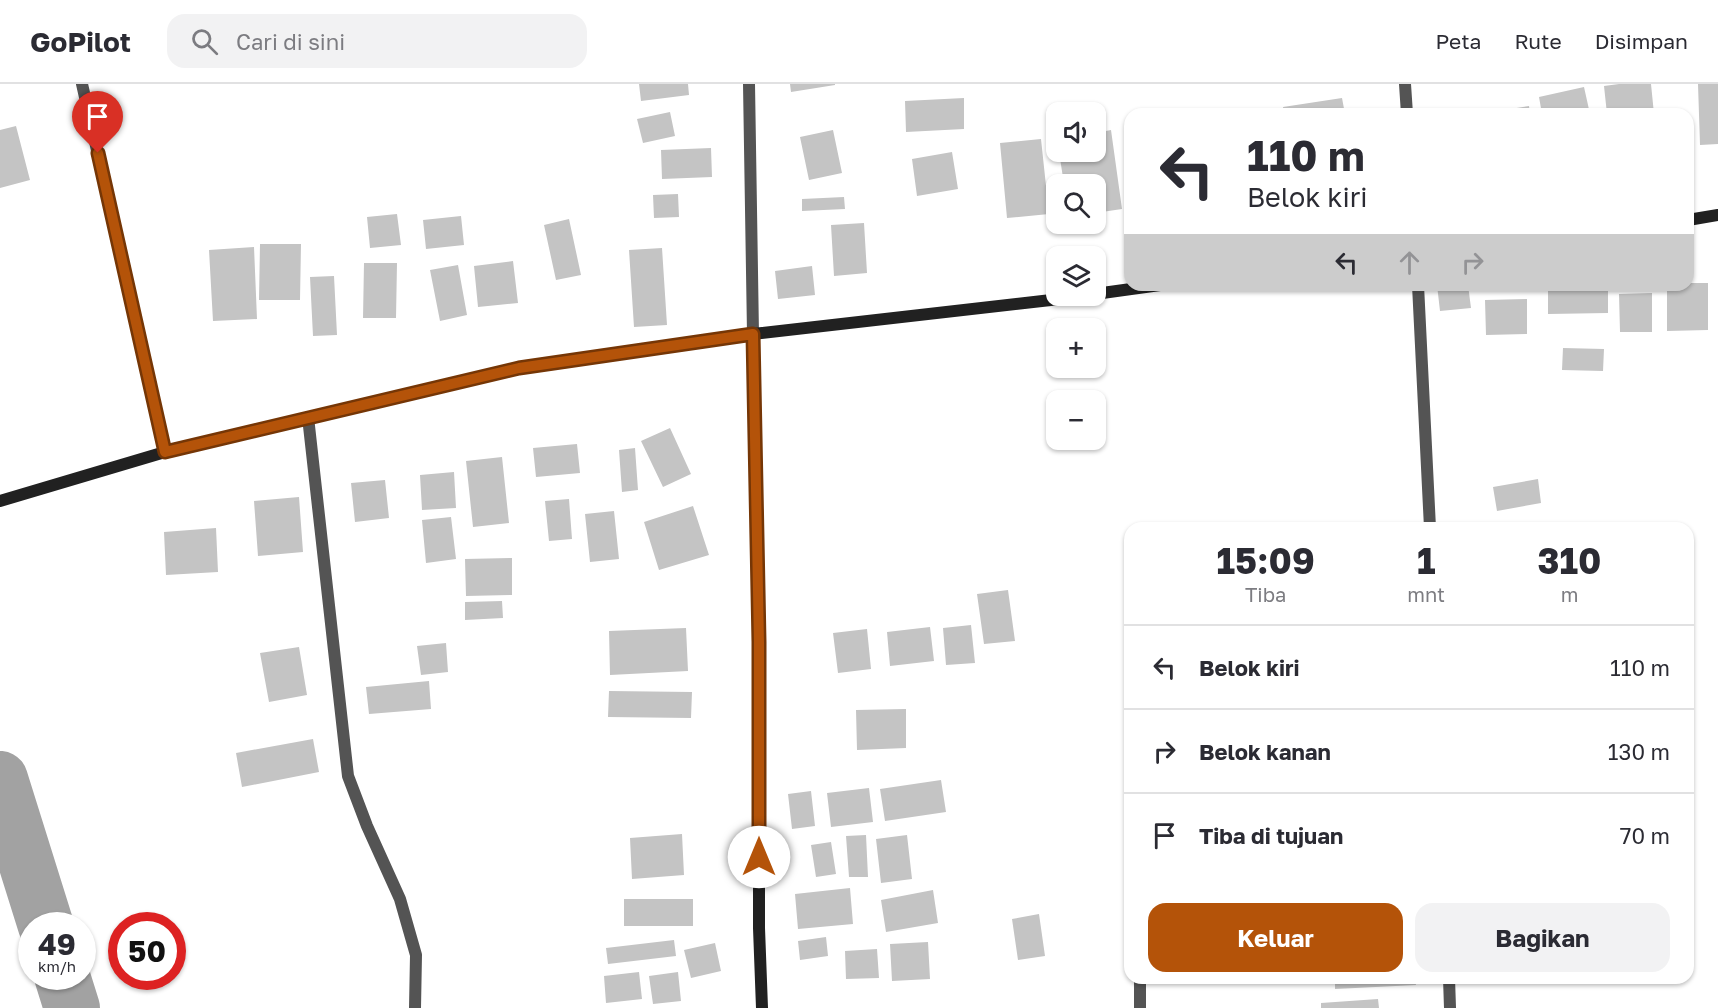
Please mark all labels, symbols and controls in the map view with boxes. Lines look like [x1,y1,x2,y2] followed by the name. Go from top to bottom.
[167,14,587,68] search box
[30,25,131,58] text: GoPilot
[188,25,221,58] icon: search
[236,28,345,55] text: Cari di sini
[1435,28,1481,54] text: Peta
[1514,28,1562,54] text: Rute
[1595,28,1688,54] text: Disimpan
[72,91,123,153] pin
[81,100,114,133] icon: arrive
[1046,102,1106,450] map controls
[1046,102,1106,162] button: sound
[1247,130,1365,180] text: 110 m
[1148,132,1226,210] icon: left
[1046,174,1106,234] button: search
[1247,181,1368,213] text: Belok kiri
[1046,246,1106,306] button: layers
[1330,246,1363,279] icon: left
[1393,246,1426,279] icon: ahead
[1456,246,1489,279] icon: right
[1046,318,1106,378] button: +
[1046,390,1106,450] button: −
[1217,539,1315,582] text: 15:09
[1417,539,1435,582] text: 1
[1538,539,1602,582] text: 310
[1245,582,1286,606] text: Tiba
[1407,582,1445,606] text: mnt
[1561,582,1578,606] text: m
[1148,651,1181,684] icon: left
[1199,654,1300,681] text: Belok kiri
[1610,654,1670,681] text: 110 m
[1148,735,1181,768] icon: right
[1199,738,1331,765] text: Belok kanan
[1608,738,1670,765] text: 130 m
[1148,819,1181,852] icon: arrive
[1199,822,1343,849] text: Tiba di tujuan
[1620,822,1670,849] text: 70 m
[727,825,791,889] position arrow
[1148,903,1403,972] button: Keluar
[1415,903,1670,972] button: Bagikan
[108,912,186,990] speed limit sign: 50
[38,926,76,962] text: 49
[38,957,76,975] text: km/h

